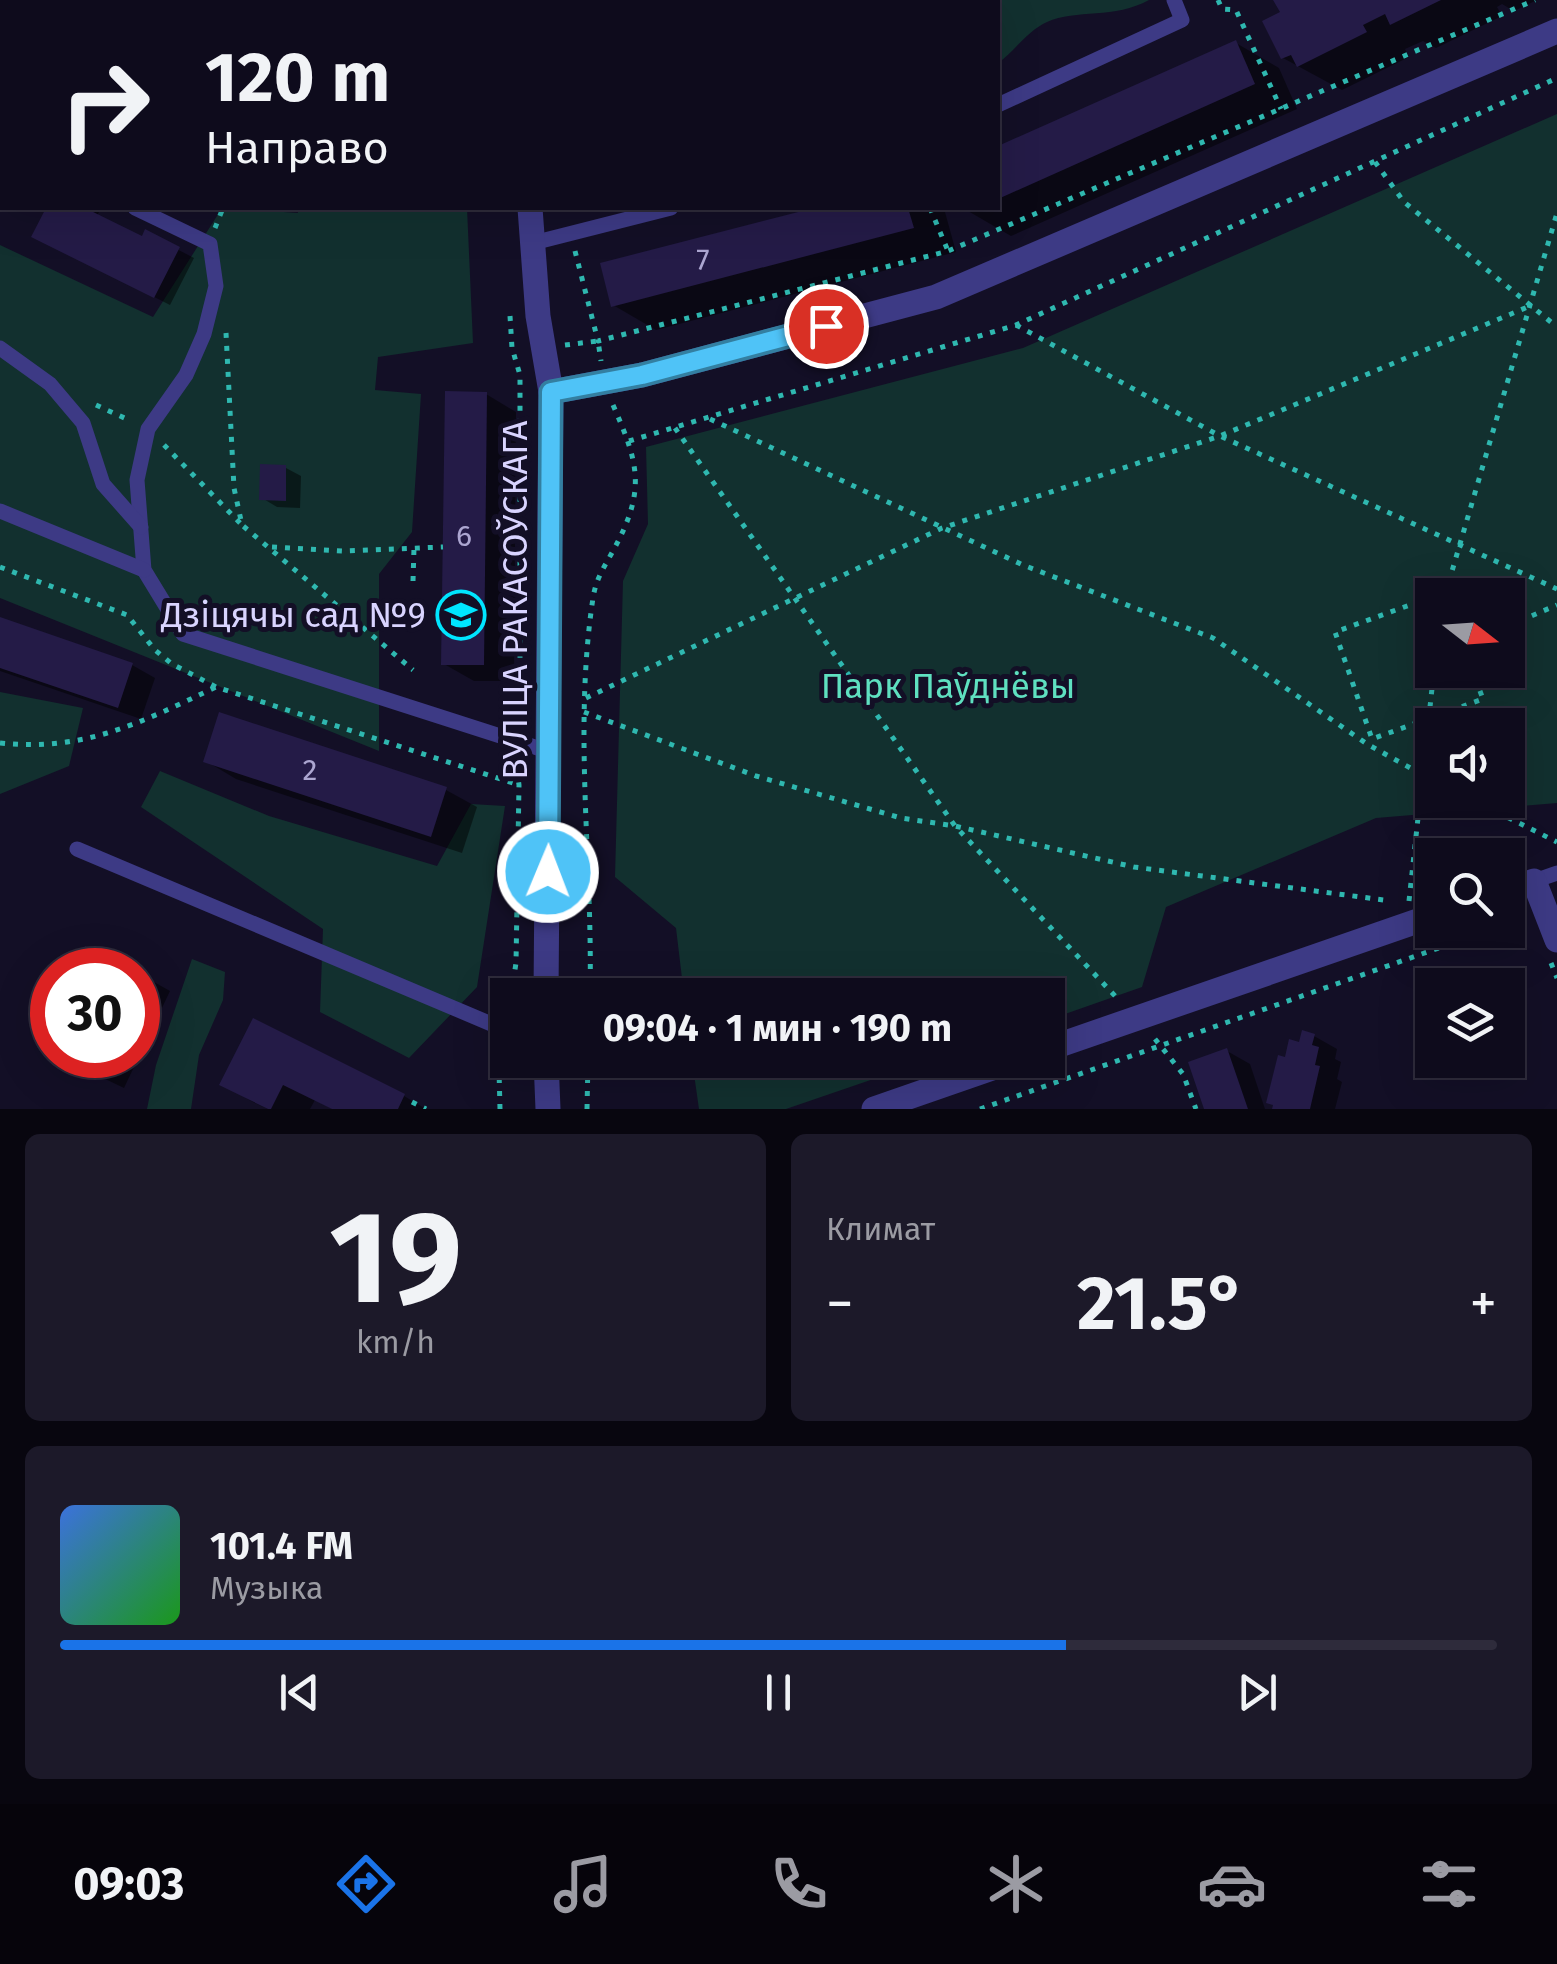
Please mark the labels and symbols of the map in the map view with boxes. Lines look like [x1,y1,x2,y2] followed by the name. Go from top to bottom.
[696,242,710,278] house number: 7
[784,284,869,369] pin
[494,420,536,780] street label: ВУЛІЦА РАКАСОЎСКАГА
[456,518,472,554] house number: 6
[1415,578,1525,688] north arrow
[435,589,487,641] school or university icon: Дзіцячы сад №9
[160,594,426,636] place label: Дзіцячы сад №9
[821,665,1075,707] park label: Парк Паўднёвы
[303,752,317,788] house number: 2
[496,820,600,924] position arrow
[30,948,160,1078] speed limit sign: 30

